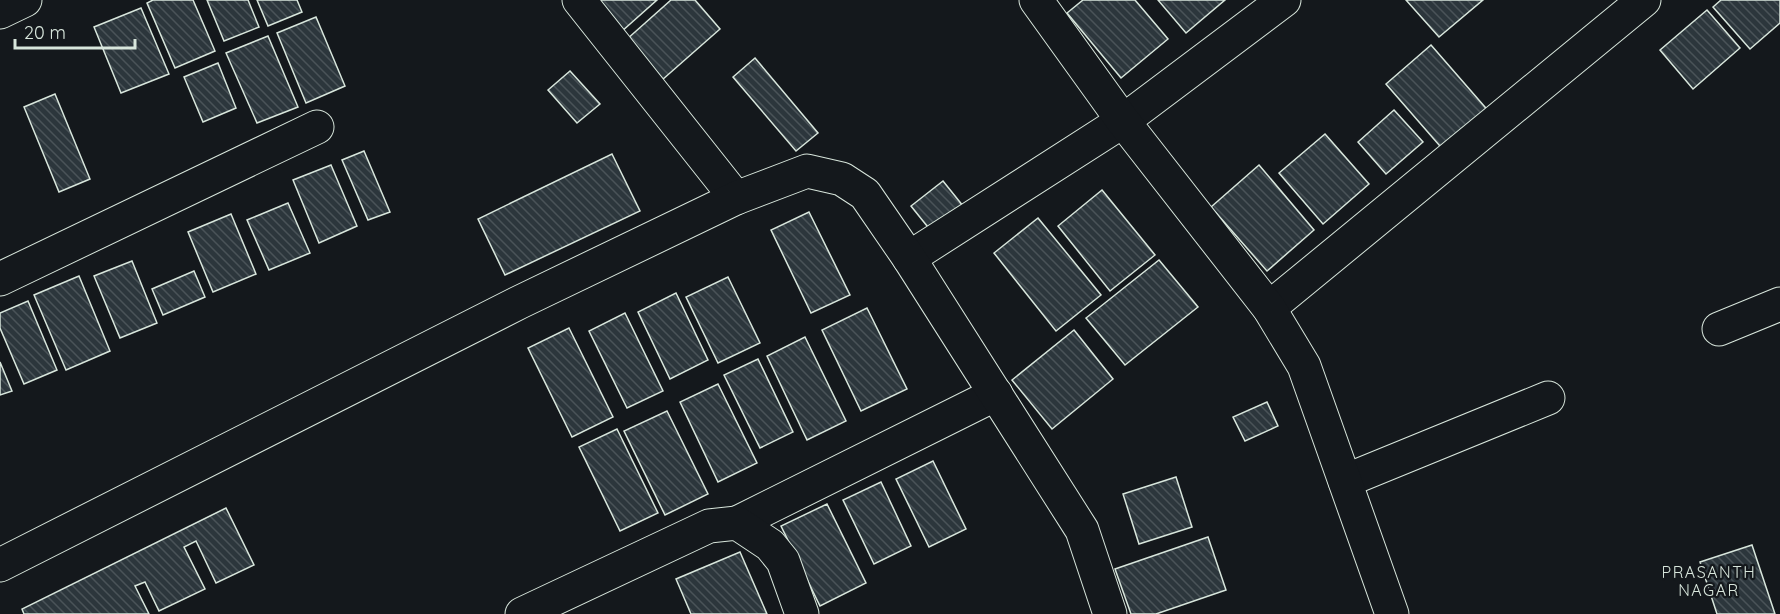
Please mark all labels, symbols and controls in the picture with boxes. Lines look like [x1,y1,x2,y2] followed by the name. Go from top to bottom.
[15,12,135,50] scale bar
[24,21,66,44] text: 20 m
[1662,562,1756,600] district label: PRASANTH NAGAR

